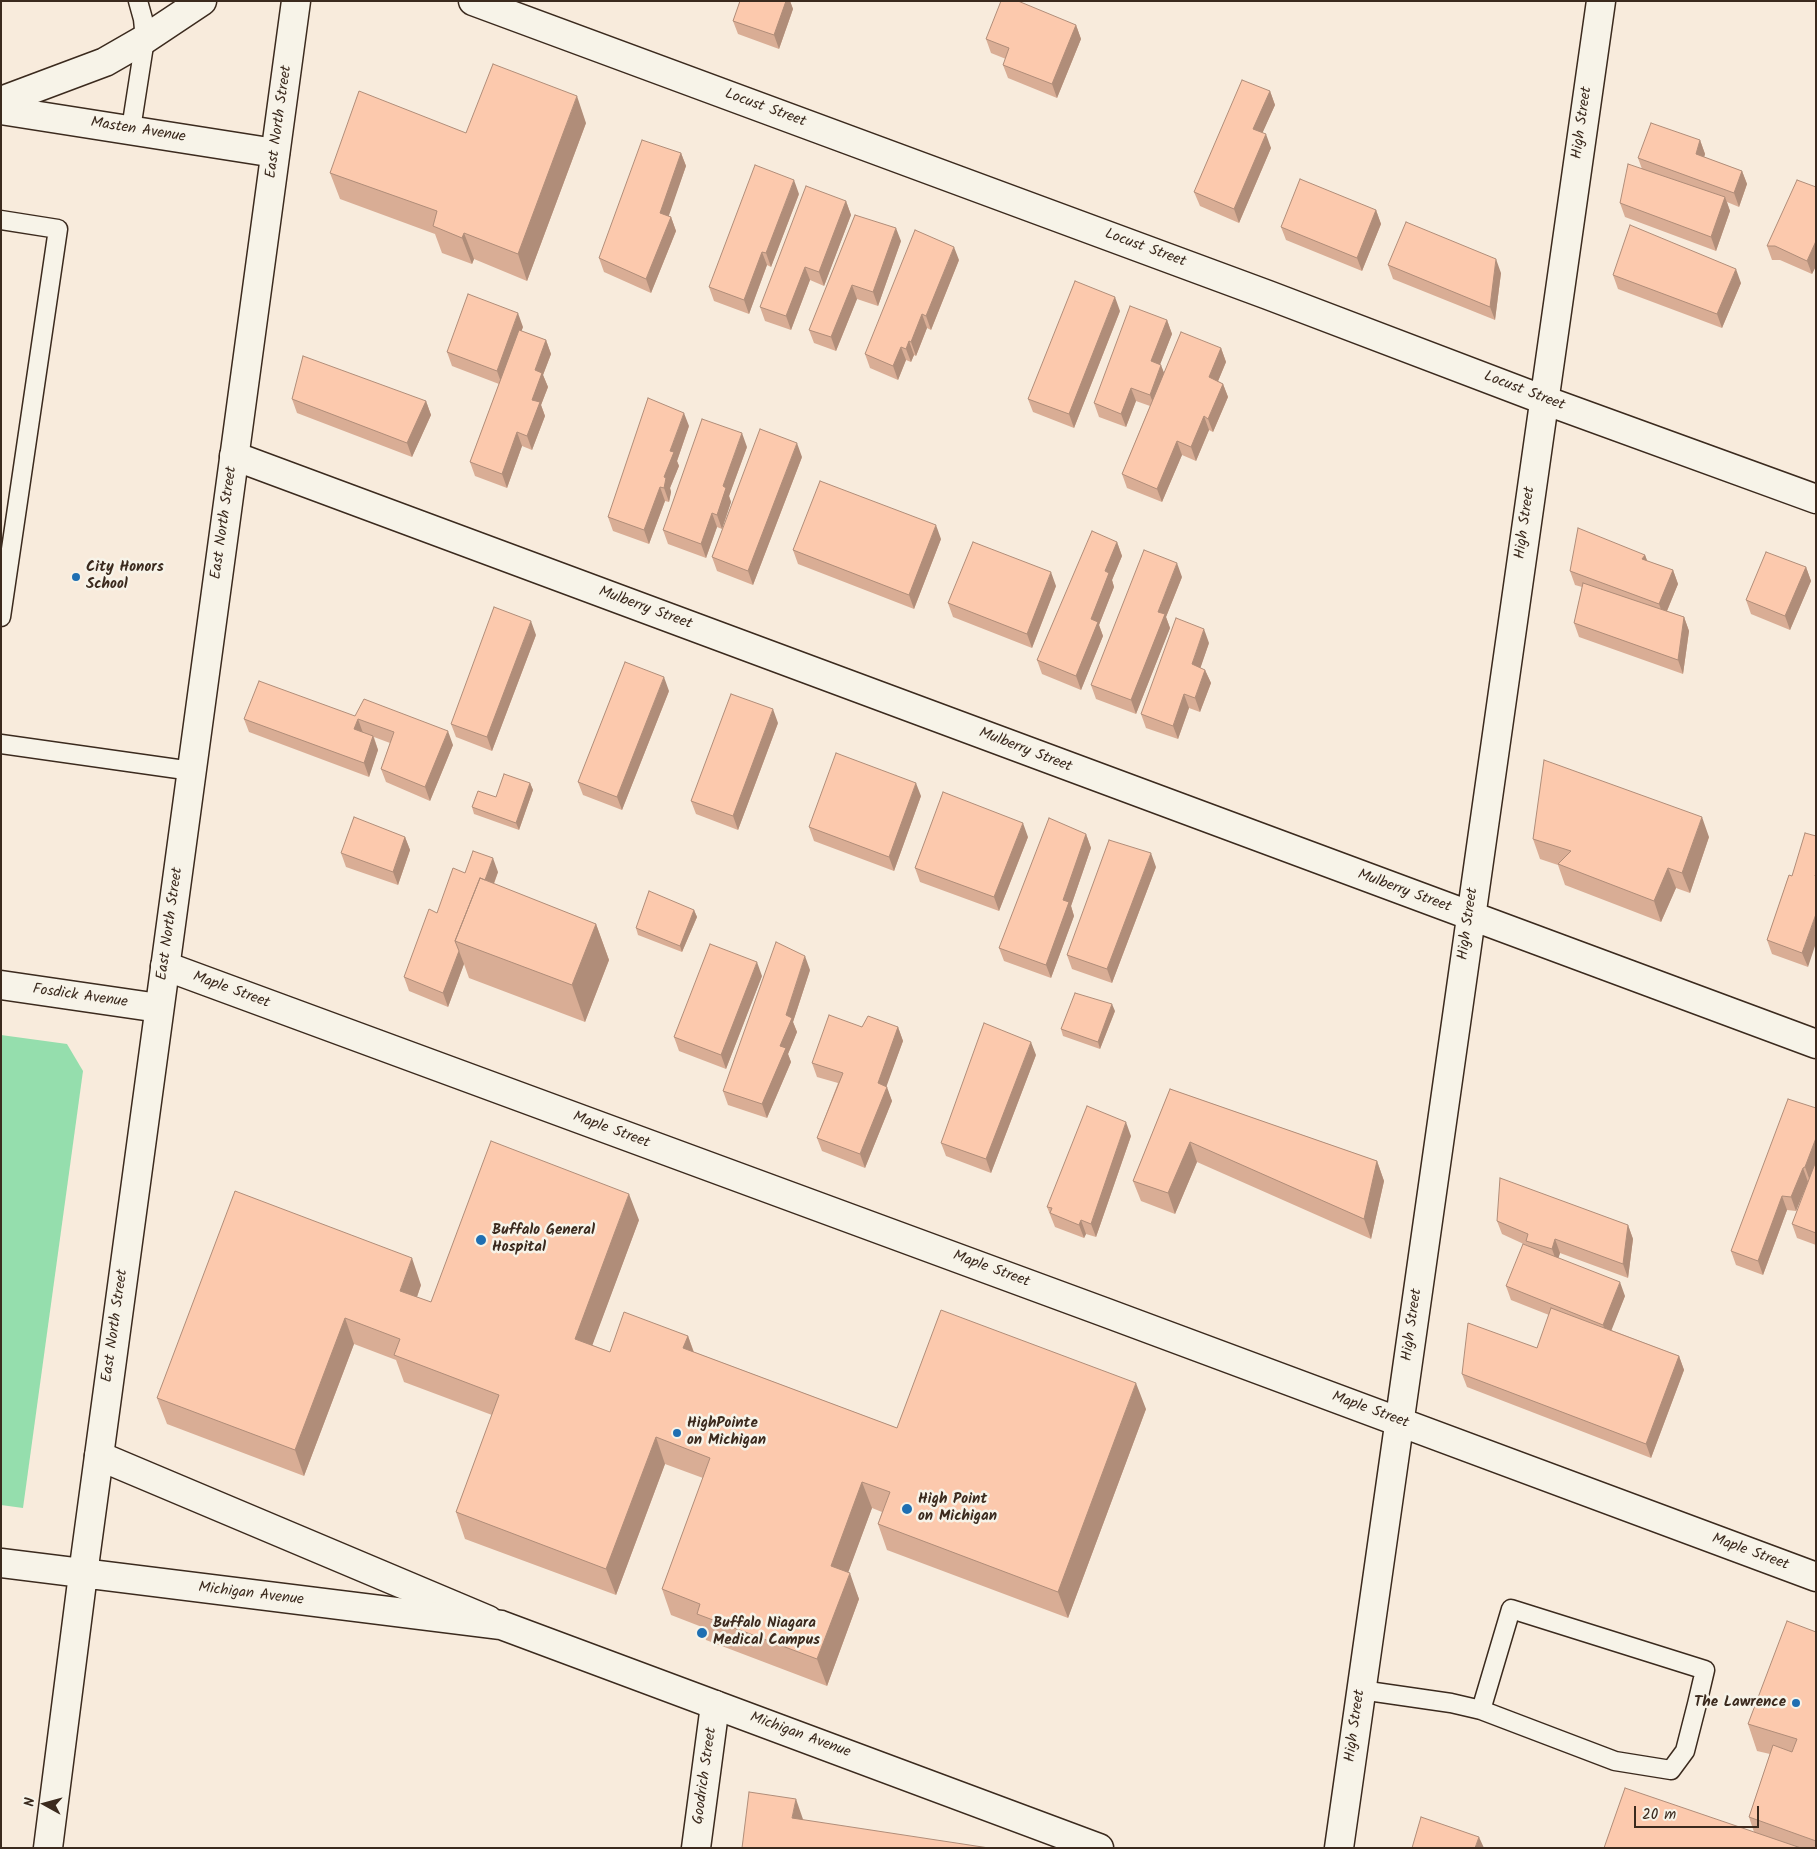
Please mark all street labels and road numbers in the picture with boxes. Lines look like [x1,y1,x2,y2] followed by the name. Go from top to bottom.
[263,64,297,180] street label: East North Street
[722,86,808,132] street label: Locust Street
[1569,86,1597,160] street label: High Street
[89,115,187,147] street label: Masten Avenue
[1102,226,1188,272] street label: Locust Street
[1481,368,1567,416] street label: Locust Street
[208,465,242,581] street label: East North Street
[1512,486,1540,560] street label: High Street
[596,584,694,634] street label: Mulberry Street
[976,725,1074,777] street label: Mulberry Street
[154,866,188,982] street label: East North Street
[1355,867,1453,917] street label: Mulberry Street
[1455,887,1483,961] street label: High Street
[190,969,272,1013] street label: Maple Street
[31,981,129,1013] street label: Fosdick Avenue
[570,1109,652,1153] street label: Maple Street
[950,1248,1032,1292] street label: Maple Street
[99,1268,133,1384] street label: East North Street
[1399,1288,1427,1362] street label: High Street
[1329,1389,1411,1433] street label: Maple Street
[1709,1531,1791,1575] street label: Maple Street
[197,1580,305,1610] street label: Michigan Avenue
[1342,1689,1370,1763] street label: High Street
[747,1709,853,1763] street label: Michigan Avenue
[690,1726,722,1826] street label: Goodrich Street

